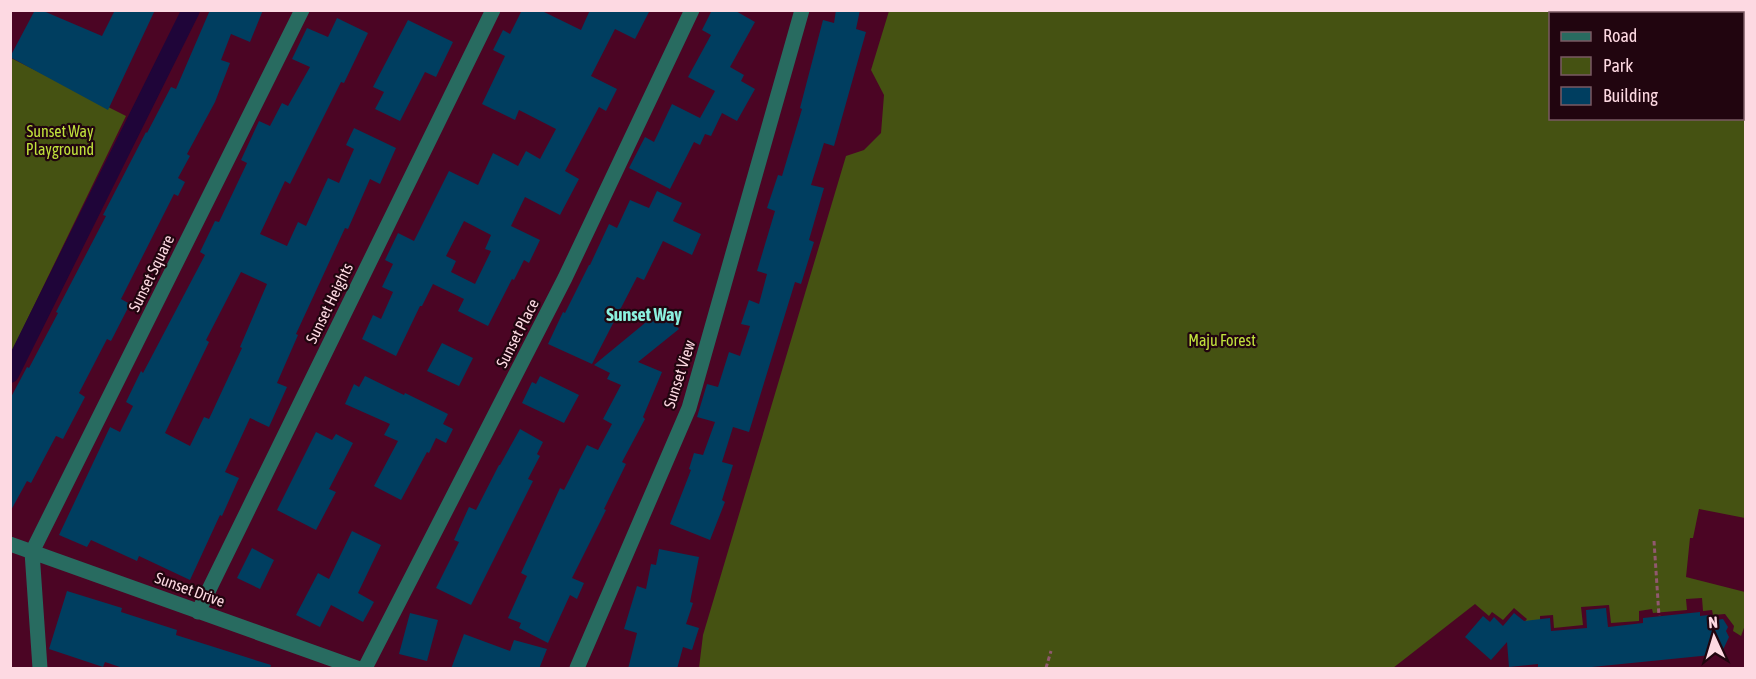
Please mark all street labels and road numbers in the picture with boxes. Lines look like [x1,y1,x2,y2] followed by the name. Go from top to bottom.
[125,232,178,315] street label: Sunset Square
[302,260,357,347] street label: Sunset Heights
[492,296,542,370] street label: Sunset Place
[660,337,699,410] street label: Sunset View
[153,568,227,610] street label: Sunset Drive

